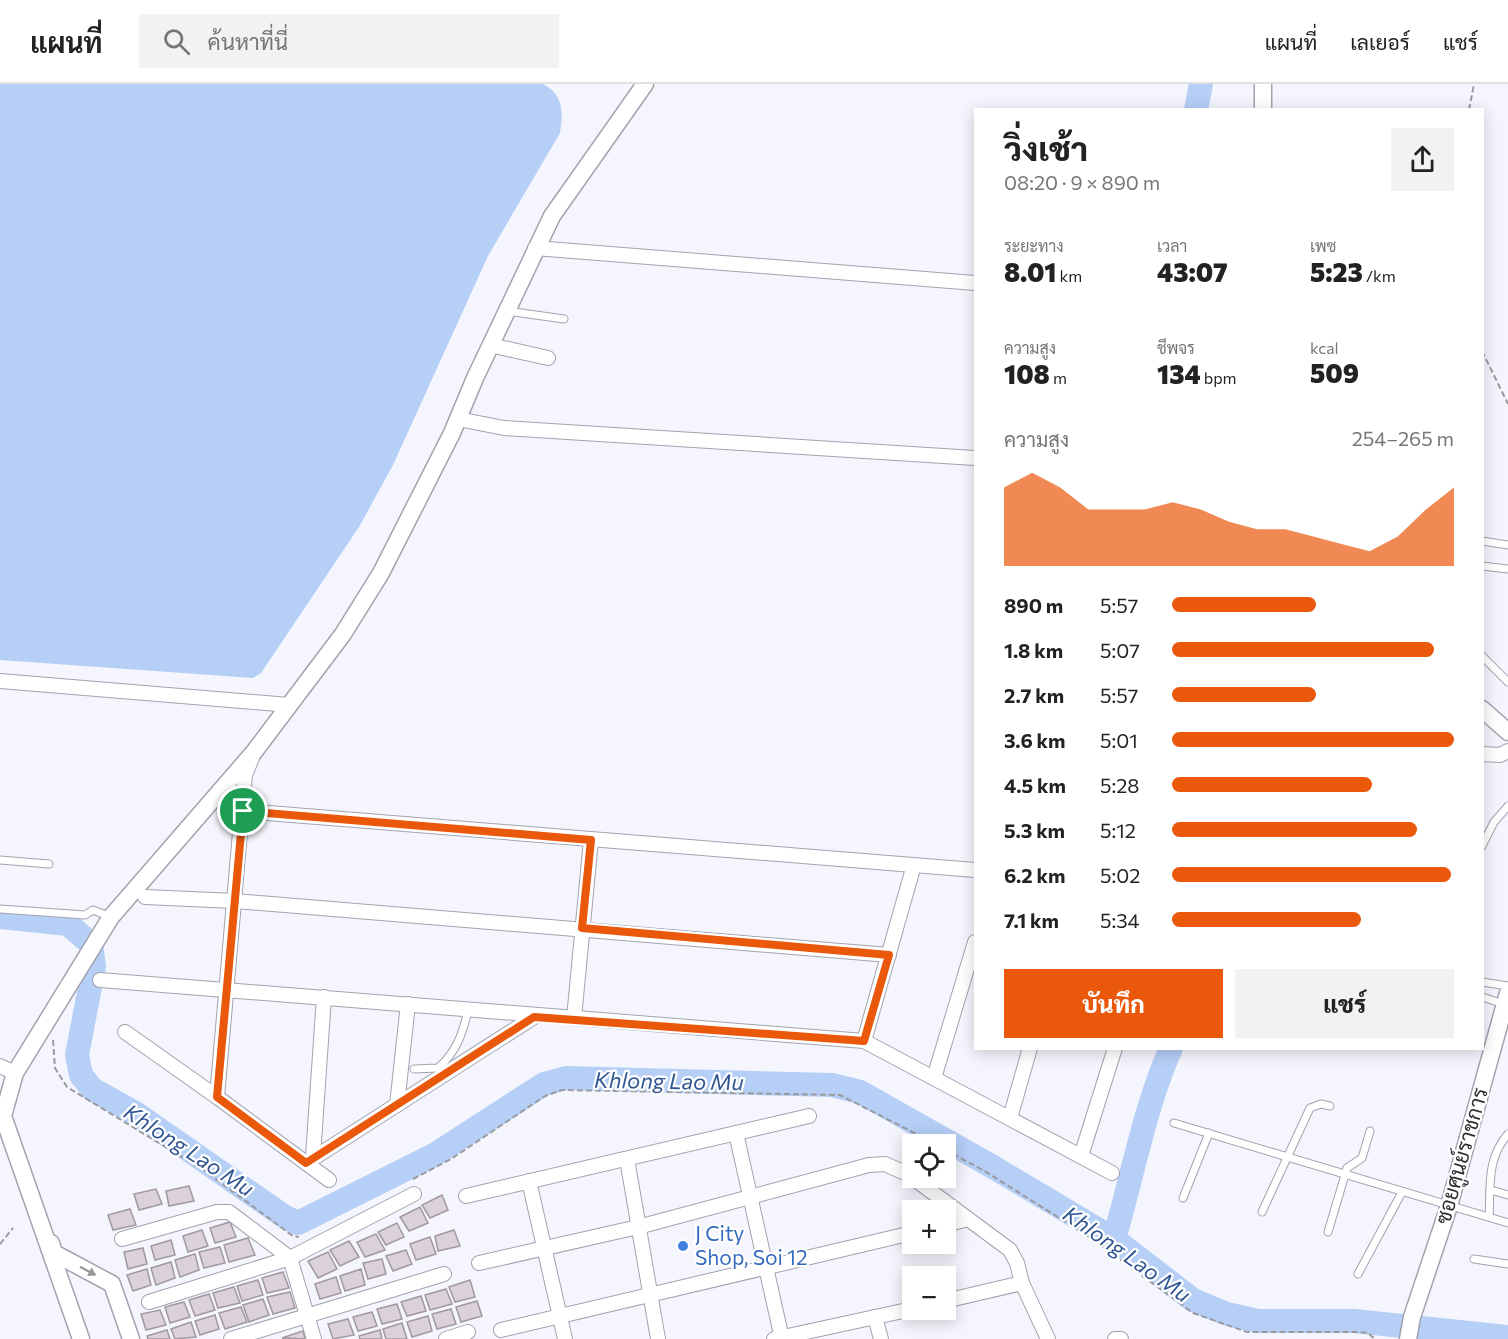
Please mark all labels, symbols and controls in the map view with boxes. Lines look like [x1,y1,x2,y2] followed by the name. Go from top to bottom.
[139,14,559,68] search box
[30,25,103,59] text: แผนที่
[160,25,193,58] icon: search
[208,28,288,55] text: ค้นหาที่นี่
[1265,29,1317,54] text: แผนที่
[1350,29,1410,54] text: เลเยอร์
[1443,29,1478,54] text: แชร์
[1004,127,1088,168] text: วิ่งเช้า
[1391,128,1454,191] button: share
[1004,170,1160,194] text: 08:20 · 9 × 890 m
[1004,236,1064,255] text: ระยะทาง
[1157,236,1187,255] text: เวลา
[1310,236,1336,255] text: เพซ
[1004,256,1057,287] text: 8.01
[1157,256,1228,287] text: 43:07
[1310,256,1363,287] text: 5:23
[1057,266,1082,285] text: km
[1363,266,1396,285] text: /km
[1004,338,1056,357] text: ความสูง
[1157,338,1195,357] text: ชีพจร
[1310,338,1339,357] text: kcal
[1310,357,1359,388] text: 509
[1004,358,1050,389] text: 108
[1157,358,1201,389] text: 134
[1050,368,1067,387] text: m
[1201,368,1237,387] text: bpm
[1352,426,1454,450] text: 254–265 m
[1004,427,1069,451] text: ความสูง
[1004,593,1063,617] text: 890 m
[1100,593,1138,617] text: 5:57
[1004,638,1063,662] text: 1.8 km
[1100,638,1140,662] text: 5:07
[1004,683,1064,707] text: 2.7 km
[1100,683,1138,707] text: 5:57
[1004,728,1065,752] text: 3.6 km
[1100,728,1138,752] text: 5:01
[1004,773,1066,797] text: 4.5 km
[1100,773,1139,797] text: 5:28
[217,785,268,836] pin
[226,794,259,827] icon: arrive
[1004,818,1065,842] text: 5.3 km
[1100,818,1136,842] text: 5:12
[1004,863,1065,887] text: 6.2 km
[1100,863,1140,887] text: 5:02
[1004,908,1059,932] text: 7.1 km
[1100,908,1140,932] text: 5:34
[1004,969,1223,1038] button: บันทึก
[1235,969,1454,1038] button: แชร์
[594,1066,744,1095] water label: Khlong Lao Mu
[1429,1084,1496,1228] street label: ซอยศูนย์ราชการ
[119,1098,259,1202] water label: Khlong Lao Mu
[902,1134,956,1320] map controls
[902,1134,956,1188] button: locate
[902,1200,956,1254] button: +
[1058,1200,1196,1308] water label: Khlong Lao Mu
[695,1220,808,1269] place label: J City Shop, Soi 12
[676,1239,690,1253] marker: J City Shop, Soi 12
[80,1266,97,1276] one-way arrow
[902,1266,956,1320] button: −

